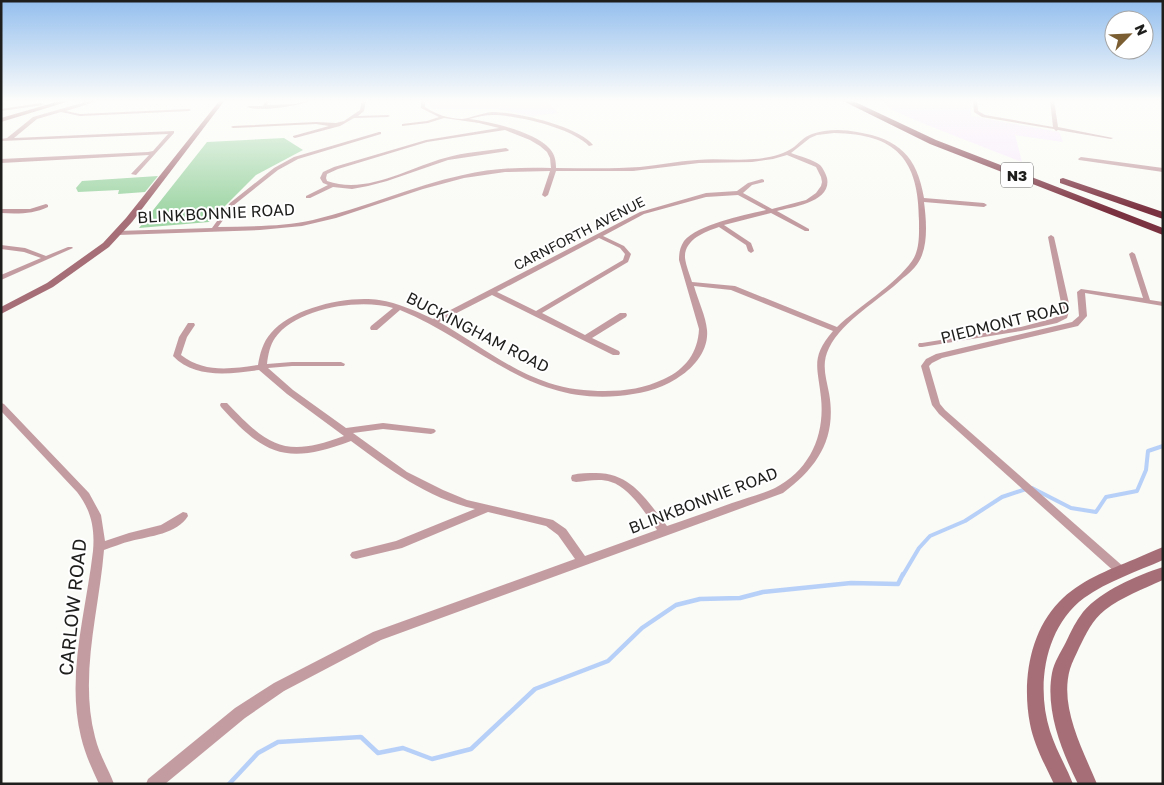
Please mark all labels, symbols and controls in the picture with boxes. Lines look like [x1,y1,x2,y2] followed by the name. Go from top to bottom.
[1104,10,1154,60] north arrow
[1131,21,1151,38] text: N
[1001,162,1033,188] road number: N3
[511,193,647,273] street label: CARNFORTH AVENUE
[137,199,295,227] street label: BLINKBONNIE ROAD
[403,287,553,377] street label: BUCKINGHAM ROAD
[938,296,1072,348] street label: PIEDMONT ROAD
[626,462,780,538] street label: BLINKBONNIE ROAD
[53,537,91,677] street label: CARLOW ROAD

